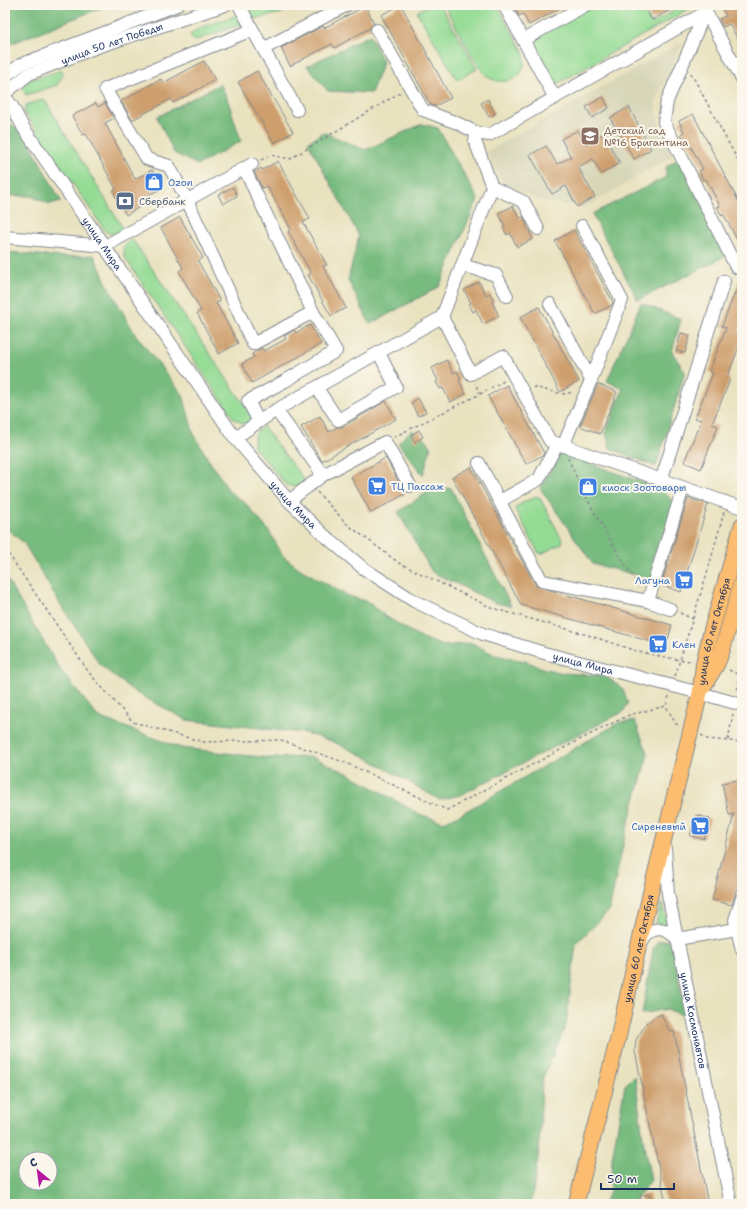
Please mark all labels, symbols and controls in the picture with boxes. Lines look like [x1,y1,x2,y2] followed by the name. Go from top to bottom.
[59,20,165,68] street label: улица 50 лет Победы
[604,124,689,149] place label: Детский сад №16 Бригантина
[579,125,601,147] school or university icon: Детский сад №16 Бригантина
[143,171,165,193] shop icon: Ozon
[168,176,193,189] place label: Ozon
[114,190,136,212] bank icon: Сбербанк
[139,195,186,208] place label: Сбербанк
[79,215,125,273] street label: улица Мира
[366,475,388,497] supermarket icon: ТЦ Пассаж
[577,476,599,498] shop icon: киоск Зоотовары
[267,478,320,532] street label: улица Мира
[391,480,444,493] place label: ТЦ Пассаж
[602,481,686,494] place label: киоск Зоотовары
[673,569,695,591] supermarket icon: Лагуна
[635,574,671,587] place label: Лагуна
[695,576,733,686] street label: улица 60 лет Октября
[647,633,669,655] supermarket icon: Клен
[672,638,696,651] place label: Клен
[552,650,615,678] street label: улица Мира
[689,815,711,837] supermarket icon: Сиреневый
[632,820,686,833] place label: Сиреневый
[620,893,657,1004] street label: улица 60 лет Октября
[677,971,709,1070] street label: улица Космонавтов
[18,1151,58,1191] north arrow
[27,1154,40,1171] text: С
[601,1165,674,1191] scale bar
[607,1171,637,1187] text: 50 m

